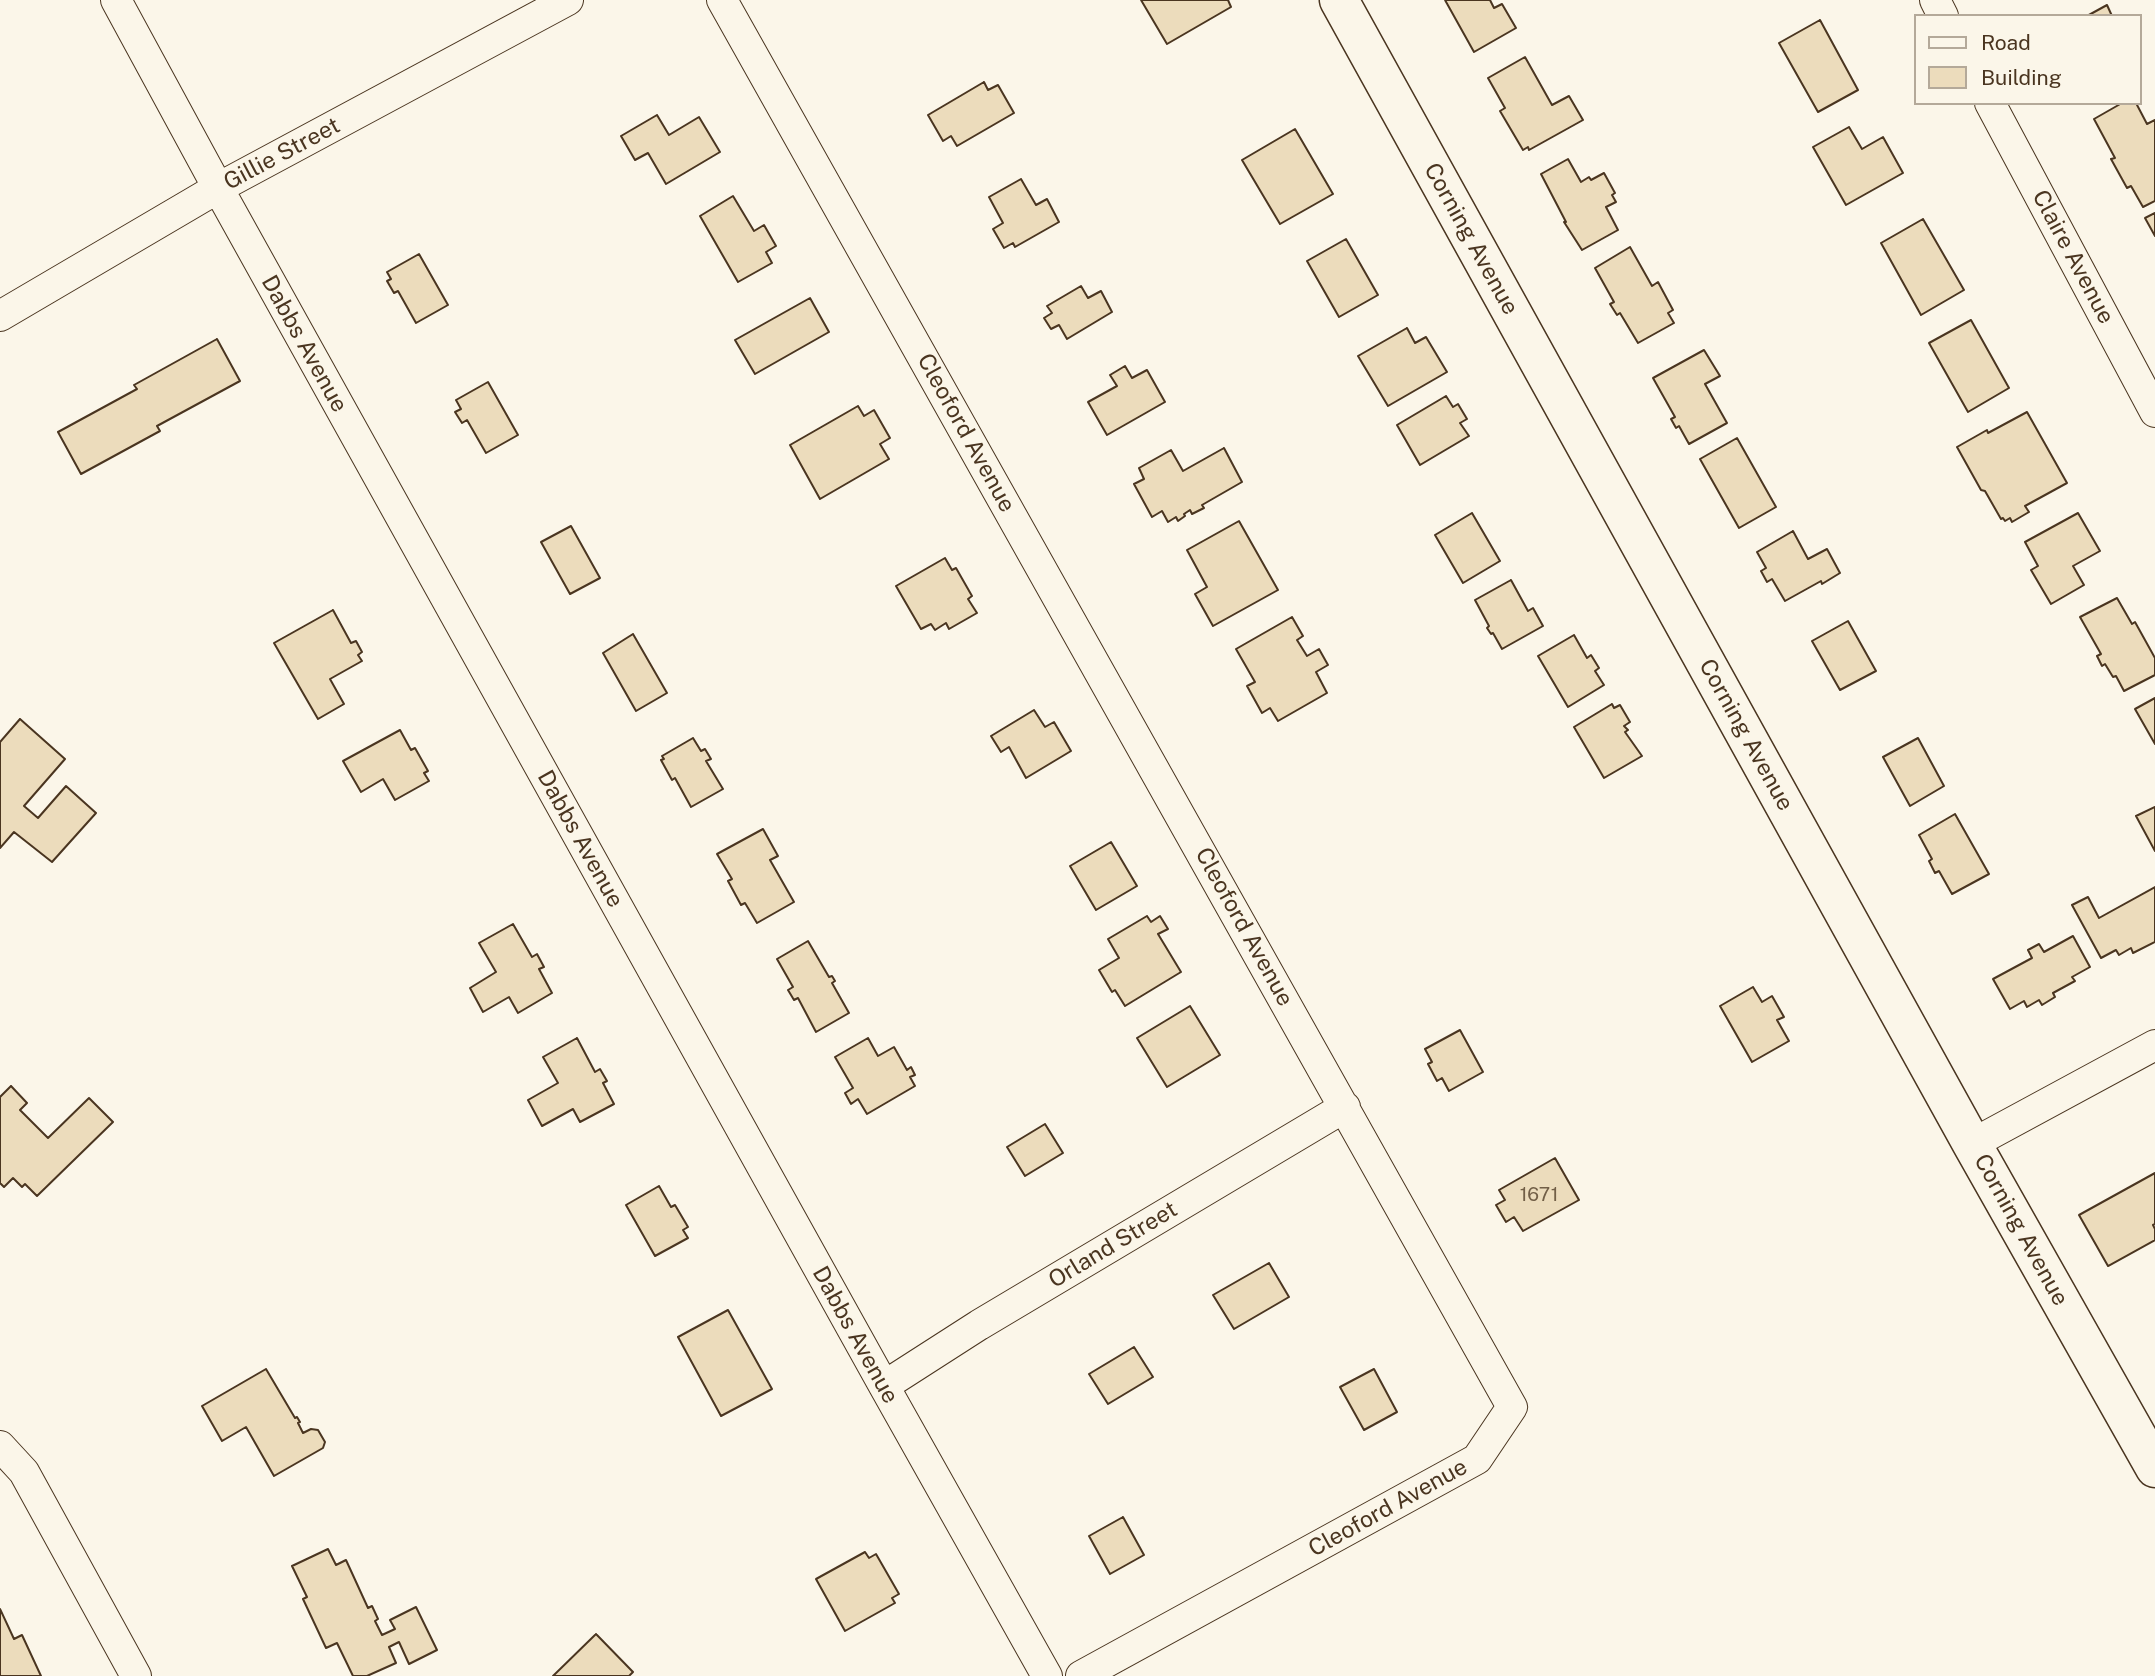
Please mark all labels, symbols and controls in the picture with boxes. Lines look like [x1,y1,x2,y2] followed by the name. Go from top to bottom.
[1913,14,2141,105] legend
[1981,30,2031,55] text: Road
[1981,65,2062,90] text: Building
[219,112,345,196] street label: Gillie Street
[1418,158,1524,320] street label: Corning Avenue
[2026,185,2120,329] street label: Claire Avenue
[255,271,353,417] street label: Dabbs Avenue
[911,349,1021,517] street label: Cleoford Avenue
[1693,654,1799,816] street label: Corning Avenue
[531,766,629,912] street label: Dabbs Avenue
[1189,843,1299,1011] street label: Cleoford Avenue
[1968,1149,2074,1311] street label: Corning Avenue
[1520,1184,1558,1206] house number: 1671
[1044,1196,1182,1294] street label: Orland Street
[806,1262,904,1408] street label: Dabbs Avenue
[1304,1453,1472,1563] street label: Cleoford Avenue

